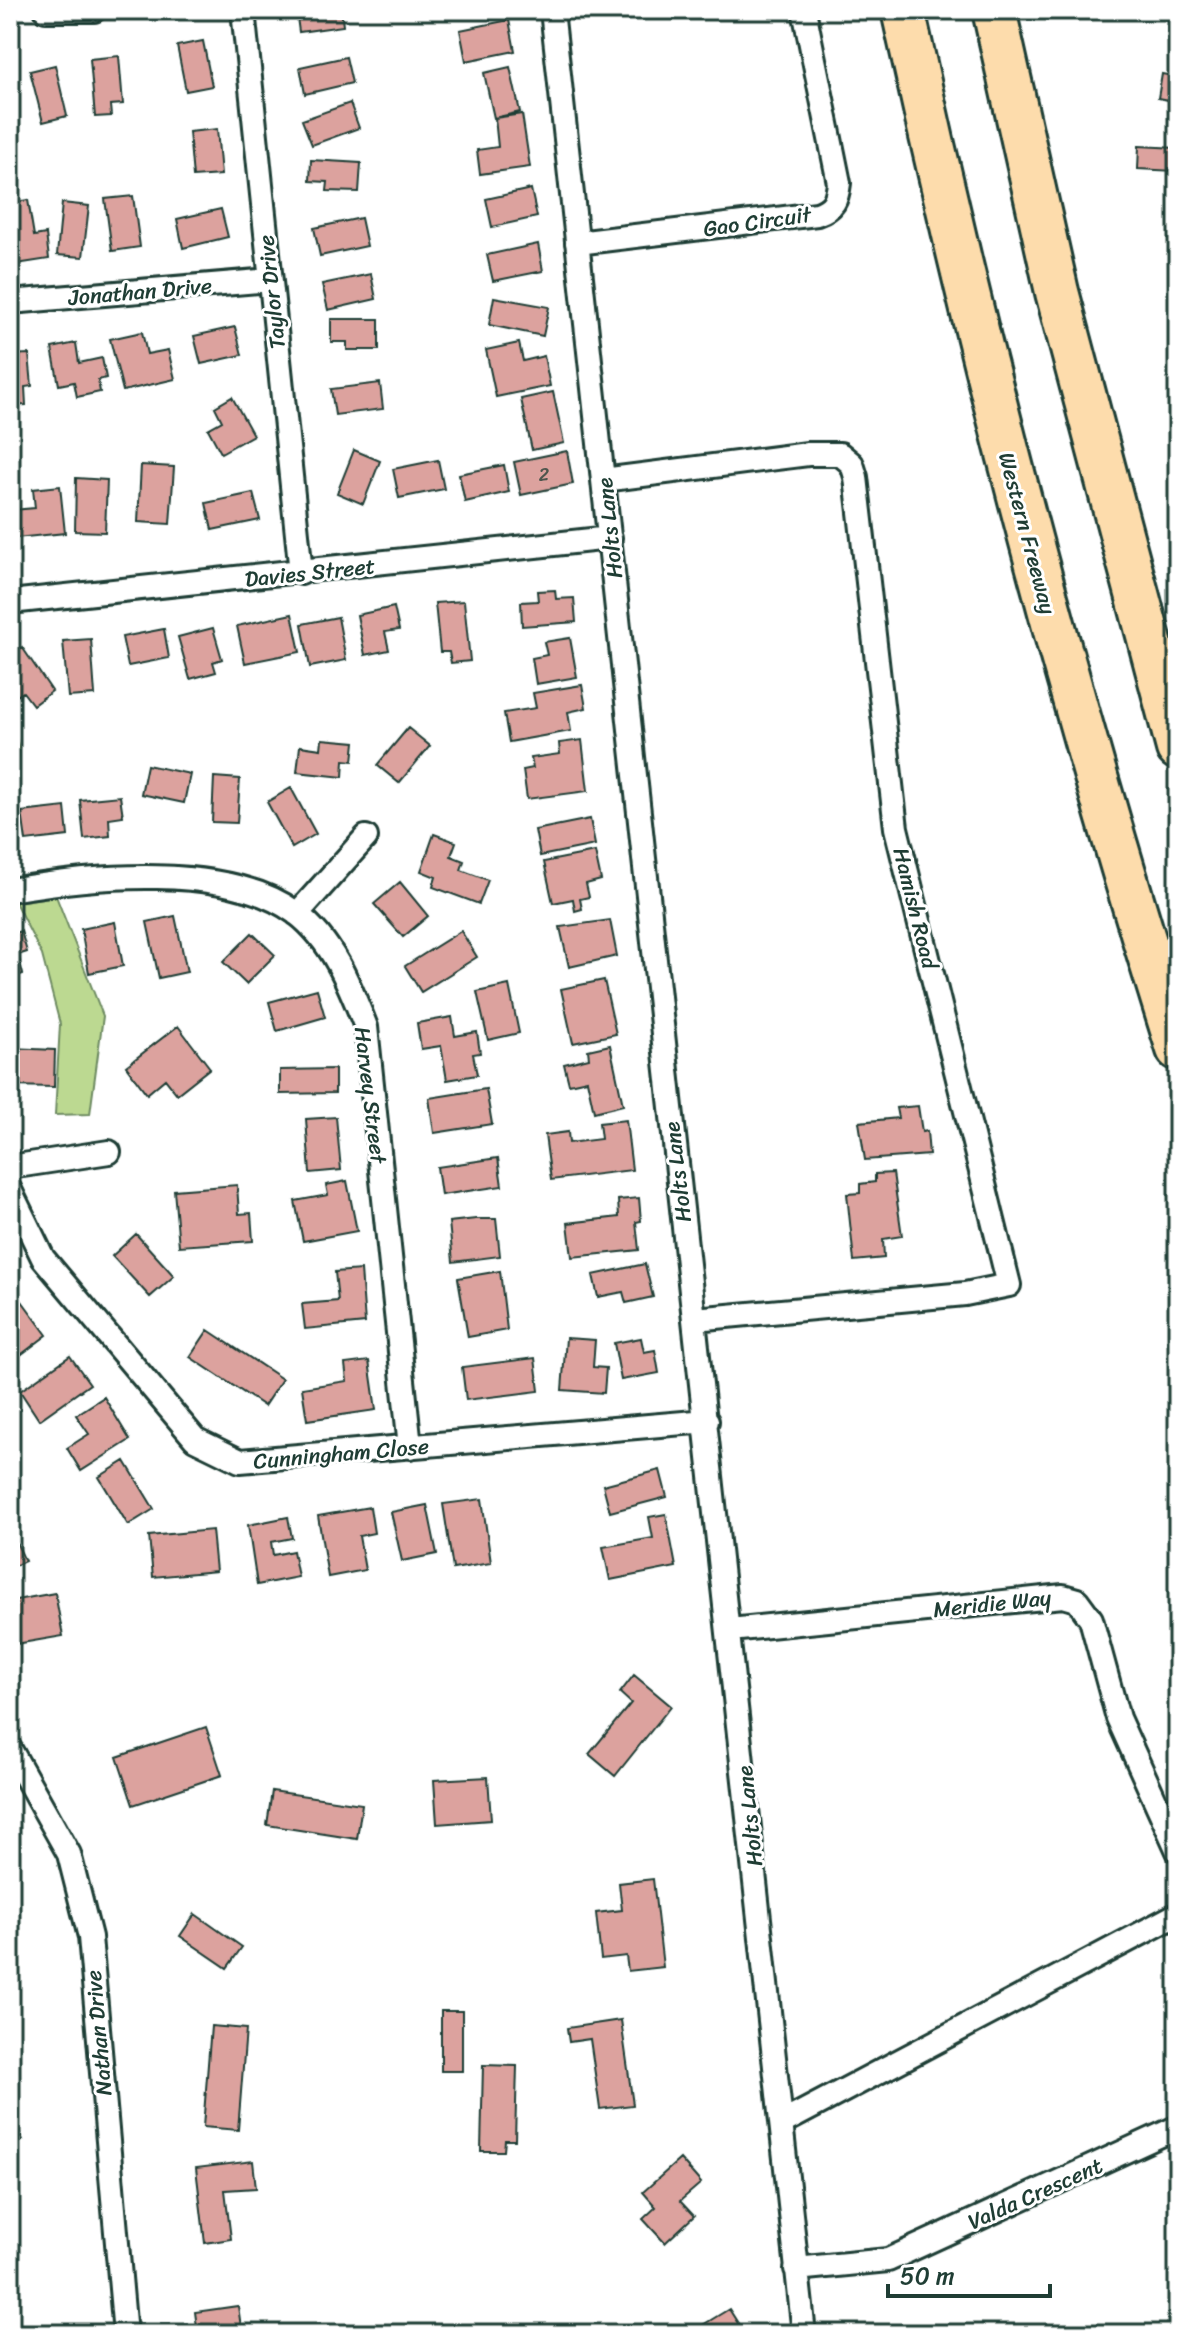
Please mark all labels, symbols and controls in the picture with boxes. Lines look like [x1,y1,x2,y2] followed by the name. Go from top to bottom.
[701,195,814,248] street label: Gao Circuit
[246,233,297,351] street label: Taylor Drive
[66,266,213,317] street label: Jonathan Drive
[987,448,1068,619] street label: Western Freeway
[539,459,549,491] house number: 2
[585,475,634,580] street label: Holts Lane
[243,546,378,599] street label: Davies Street
[882,843,950,974] street label: Hamish Road
[343,1025,398,1167] street label: Harvey Street
[652,1119,703,1224] street label: Holts Lane
[252,1426,430,1481] street label: Cunningham Close
[931,1578,1054,1629] street label: Meridie Way
[725,1763,774,1868] street label: Holts Lane
[74,1969,123,2097] street label: Nathan Drive
[961,2146,1109,2241] street label: Valda Crescent
[888,2248,1050,2298] scale bar
[900,2255,955,2297] text: 50 m

